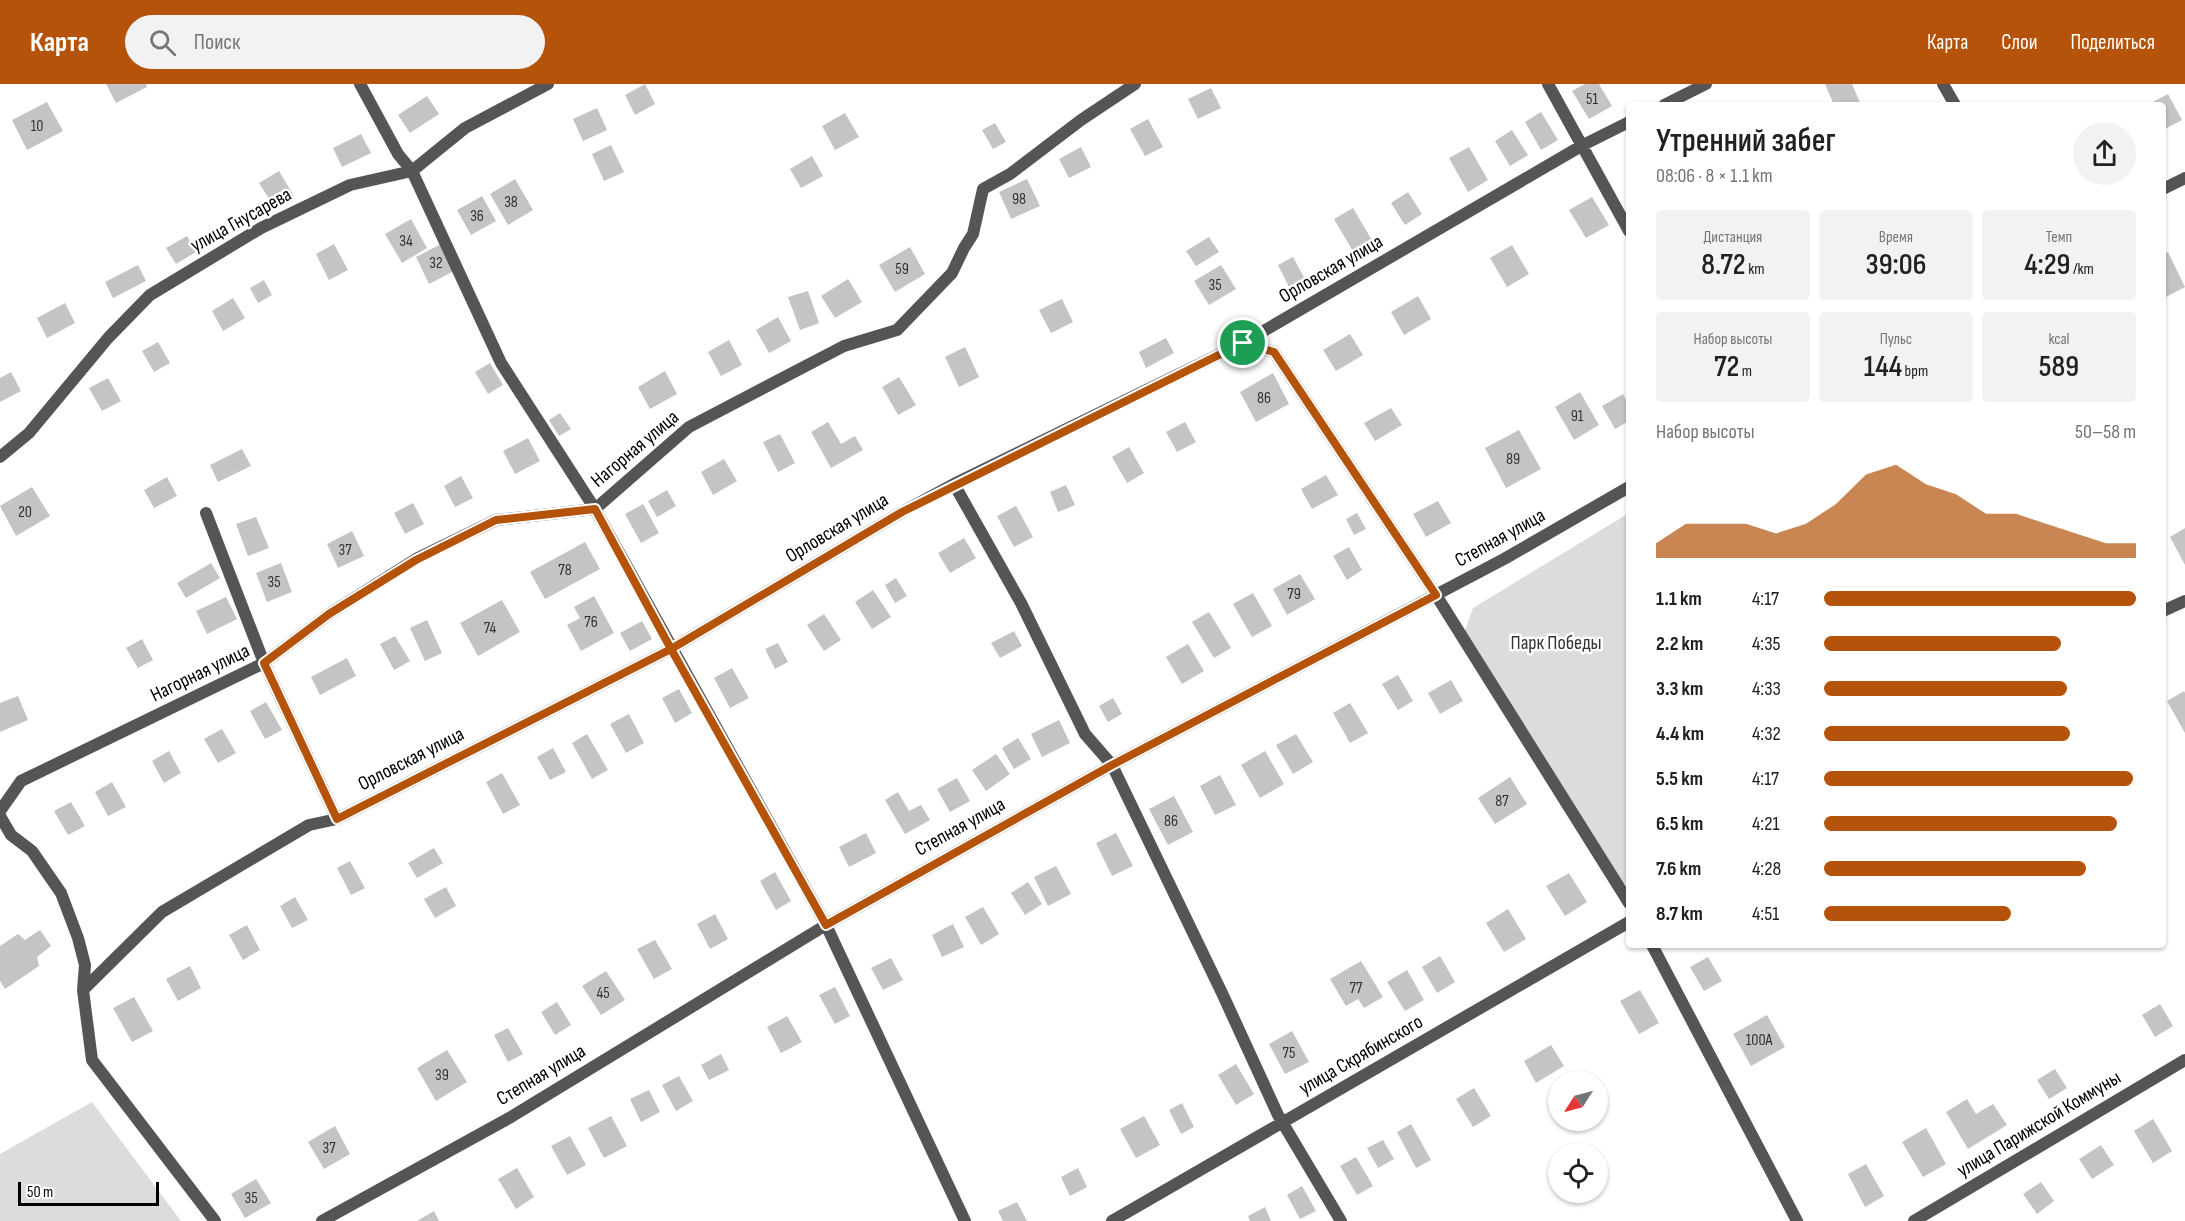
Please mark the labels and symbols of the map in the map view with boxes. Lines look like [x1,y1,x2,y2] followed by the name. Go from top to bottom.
[1586,90,1598,109] house number: 51
[31,117,43,136] house number: 10
[186,182,296,258] street label: улица Гнусарева
[1012,190,1026,209] house number: 98
[504,193,518,212] house number: 38
[470,207,484,226] house number: 36
[1275,230,1387,308] street label: Орловская улица
[399,232,413,251] house number: 34
[429,254,443,273] house number: 32
[895,260,909,279] house number: 59
[1208,276,1222,295] house number: 35
[1217,317,1268,368] pin
[1257,389,1271,408] house number: 86
[586,405,684,493] street label: Нагорная улица
[1571,407,1584,426] house number: 91
[1506,450,1520,469] house number: 89
[781,488,893,568] street label: Орловская улица
[18,503,32,522] house number: 20
[1451,503,1549,573] street label: Степная улица
[338,541,352,560] house number: 37
[558,561,572,580] house number: 78
[267,573,281,592] house number: 35
[1287,585,1301,604] house number: 79
[584,613,598,632] house number: 76
[484,619,496,638] house number: 74
[1511,631,1602,655] park label: Парк Победы
[147,639,253,707] street label: Нагорная улица
[354,722,468,796] street label: Орловская улица
[911,792,1009,862] street label: Степная улица
[1495,792,1509,811] house number: 87
[1164,812,1178,831] house number: 86
[1350,979,1363,998] house number: 77
[596,984,610,1003] house number: 45
[1295,1010,1427,1100] street label: улица Скрябинского
[1746,1031,1772,1050] house number: 100А
[492,1039,590,1111] street label: Степная улица
[1283,1044,1295,1063] house number: 75
[435,1066,449,1085] house number: 39
[1953,1066,2125,1182] street label: улица Парижской Коммуны
[1548,1071,1608,1131] north arrow
[322,1139,336,1158] house number: 37
[18,1179,159,1206] scale bar
[244,1189,258,1208] house number: 35

